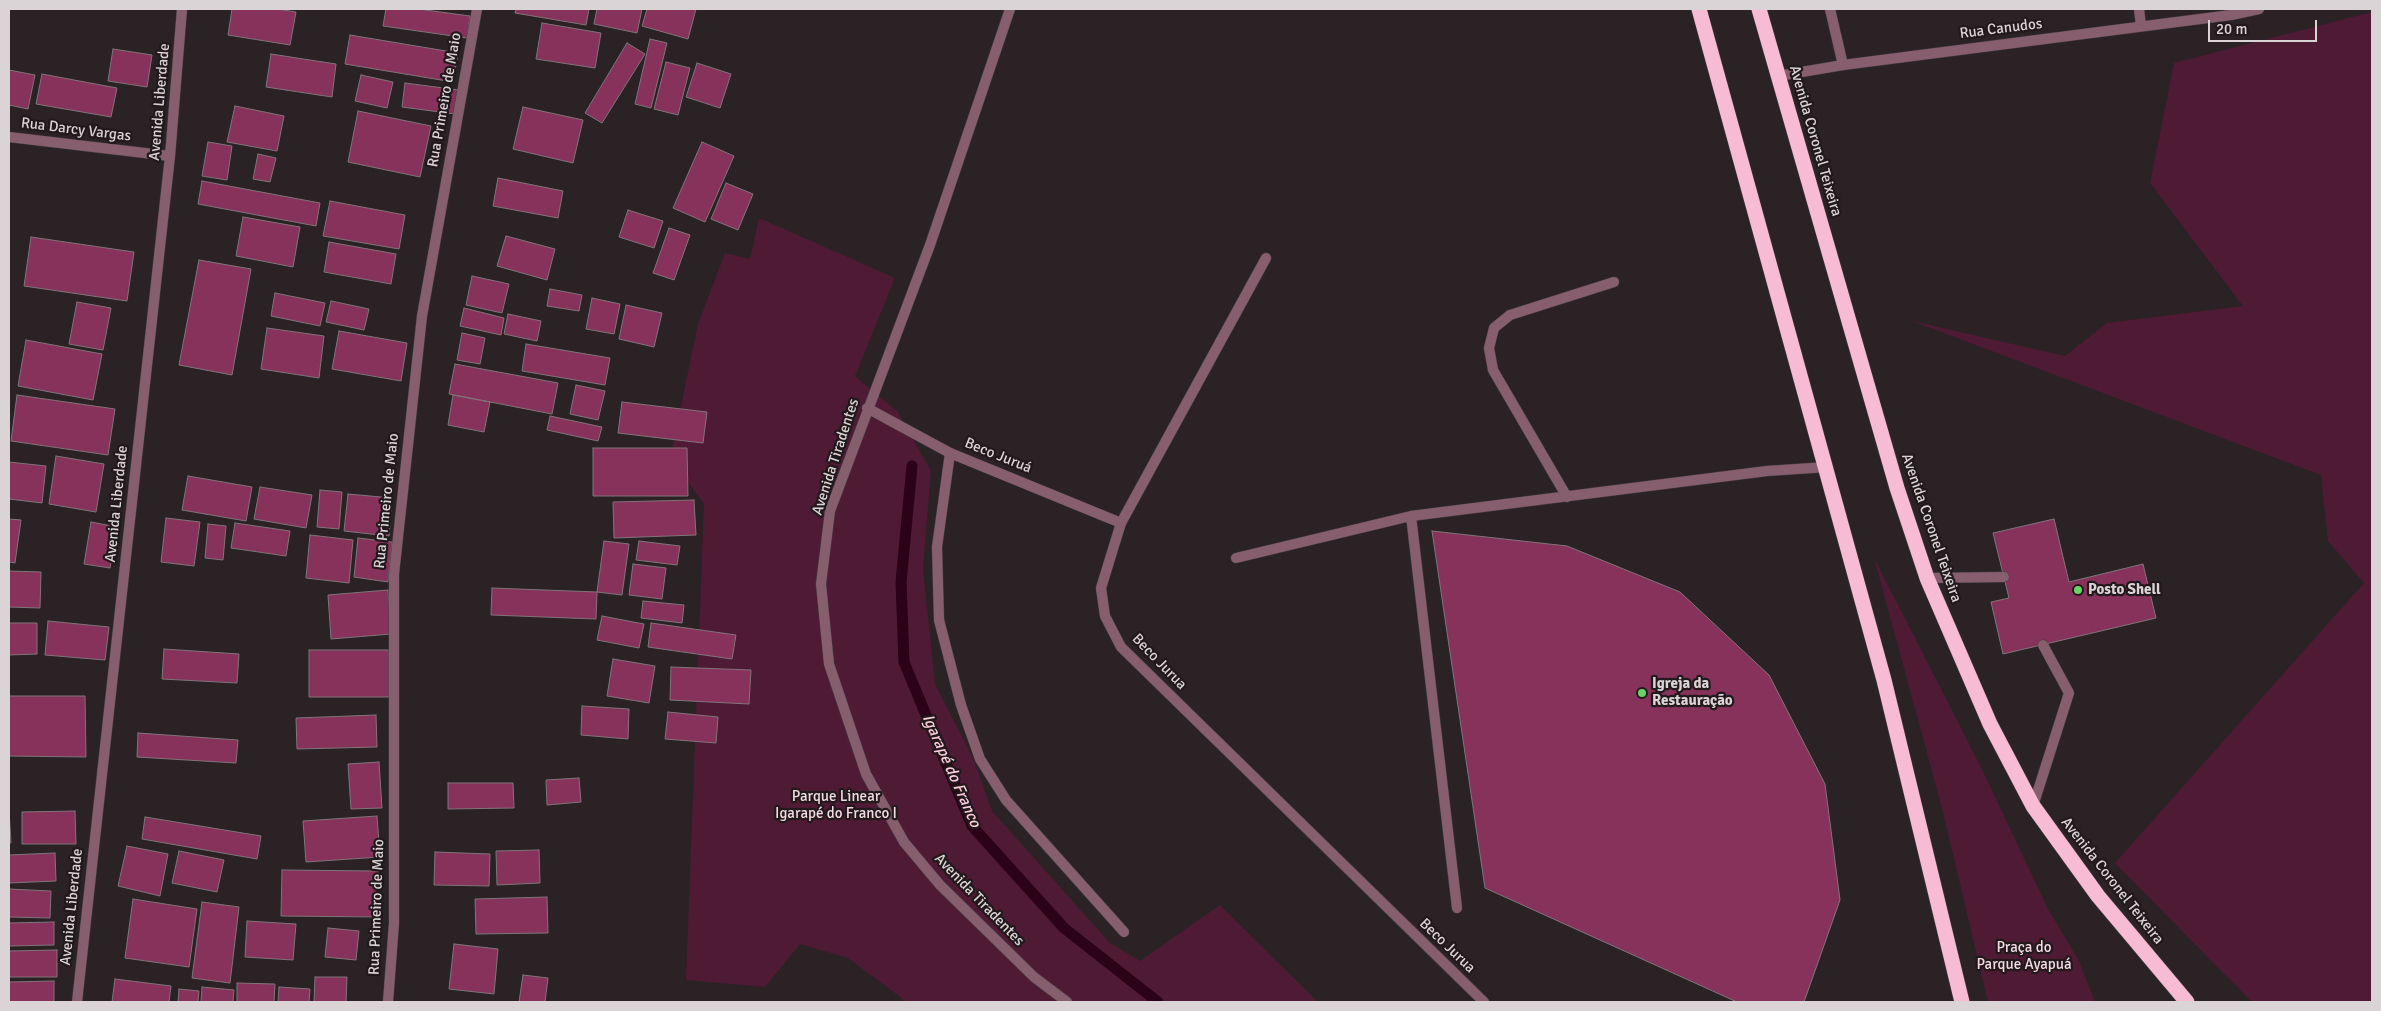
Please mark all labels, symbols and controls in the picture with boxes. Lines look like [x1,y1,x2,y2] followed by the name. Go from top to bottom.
[2211,10,2320,42] scale bar
[1959,15,2043,43] street label: Rua Canudos
[2216,20,2247,38] text: 20 m
[424,31,466,169] street label: Rua Primeiro de Maio
[146,43,174,161] street label: Avenida Liberdade
[1785,63,1845,219] street label: Avenida Coronel Teixeira
[20,114,132,146] street label: Rua Darcy Vargas
[809,396,863,518] street label: Avenida Tiradentes
[371,432,403,570] street label: Rua Primeiro de Maio
[962,434,1034,478] street label: Beco Juruá
[102,445,132,563] street label: Avenida Liberdade
[1897,451,1965,605] street label: Avenida Coronel Teixeira
[2088,581,2161,599] place label: Posto Shell
[2072,584,2084,596] marker: Posto Shell
[1128,630,1190,694] street label: Beco Jurua
[1652,675,1733,710] place label: Igreja da Restauração
[1636,687,1648,699] marker: Igreja da Restauração
[917,711,985,831] water label: Igarapé do Franco
[775,788,897,823] park label: Parque Linear Igarapé do Franco I
[2057,814,2167,948] street label: Avenida Coronel Teixeira
[366,839,388,975] street label: Rua Primeiro de Maio
[57,848,87,966] street label: Avenida Liberdade
[930,850,1028,950] street label: Avenida Tiradentes
[1415,915,1479,977] street label: Beco Jurua
[1976,939,2072,974] park label: Praça do Parque Ayapuá

